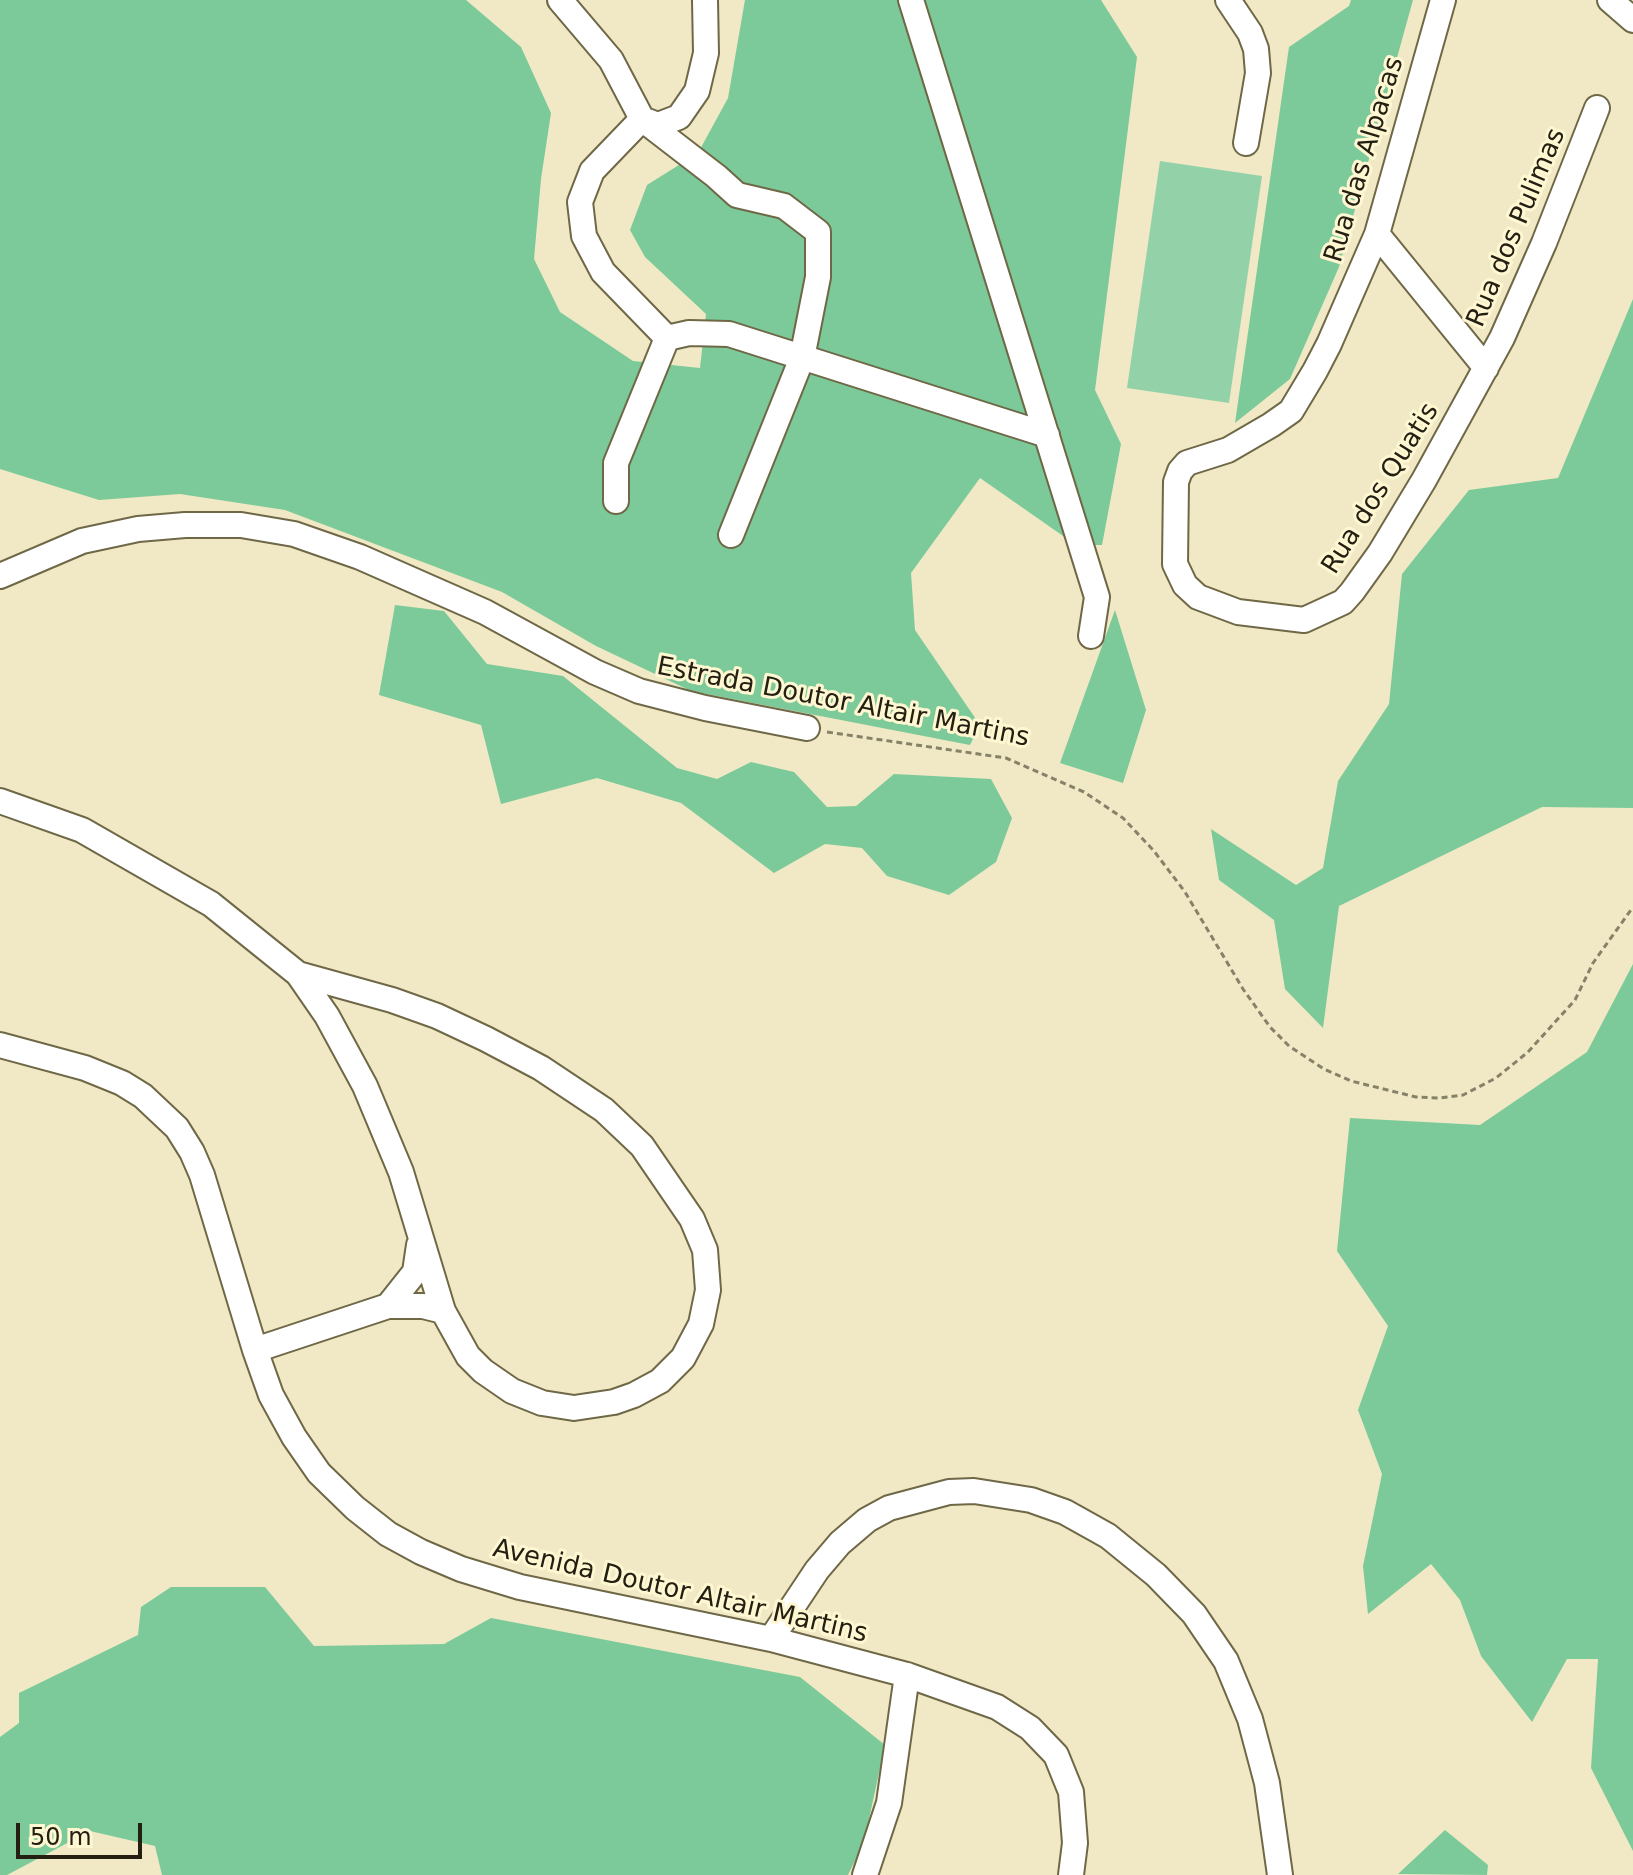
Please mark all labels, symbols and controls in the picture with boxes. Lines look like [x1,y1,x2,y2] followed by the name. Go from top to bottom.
[1319,54,1411,266] street label: Rua das Alpacas
[1461,124,1573,332] street label: Rua dos Pulimas
[1316,398,1446,580] street label: Rua dos Quatis
[654,652,1032,754] street label: Estrada Doutor Altair Martins
[490,1534,870,1650] street label: Avenida Doutor Altair Martins
[20,1807,146,1857] scale bar
[30,1823,92,1851] text: 50 m

